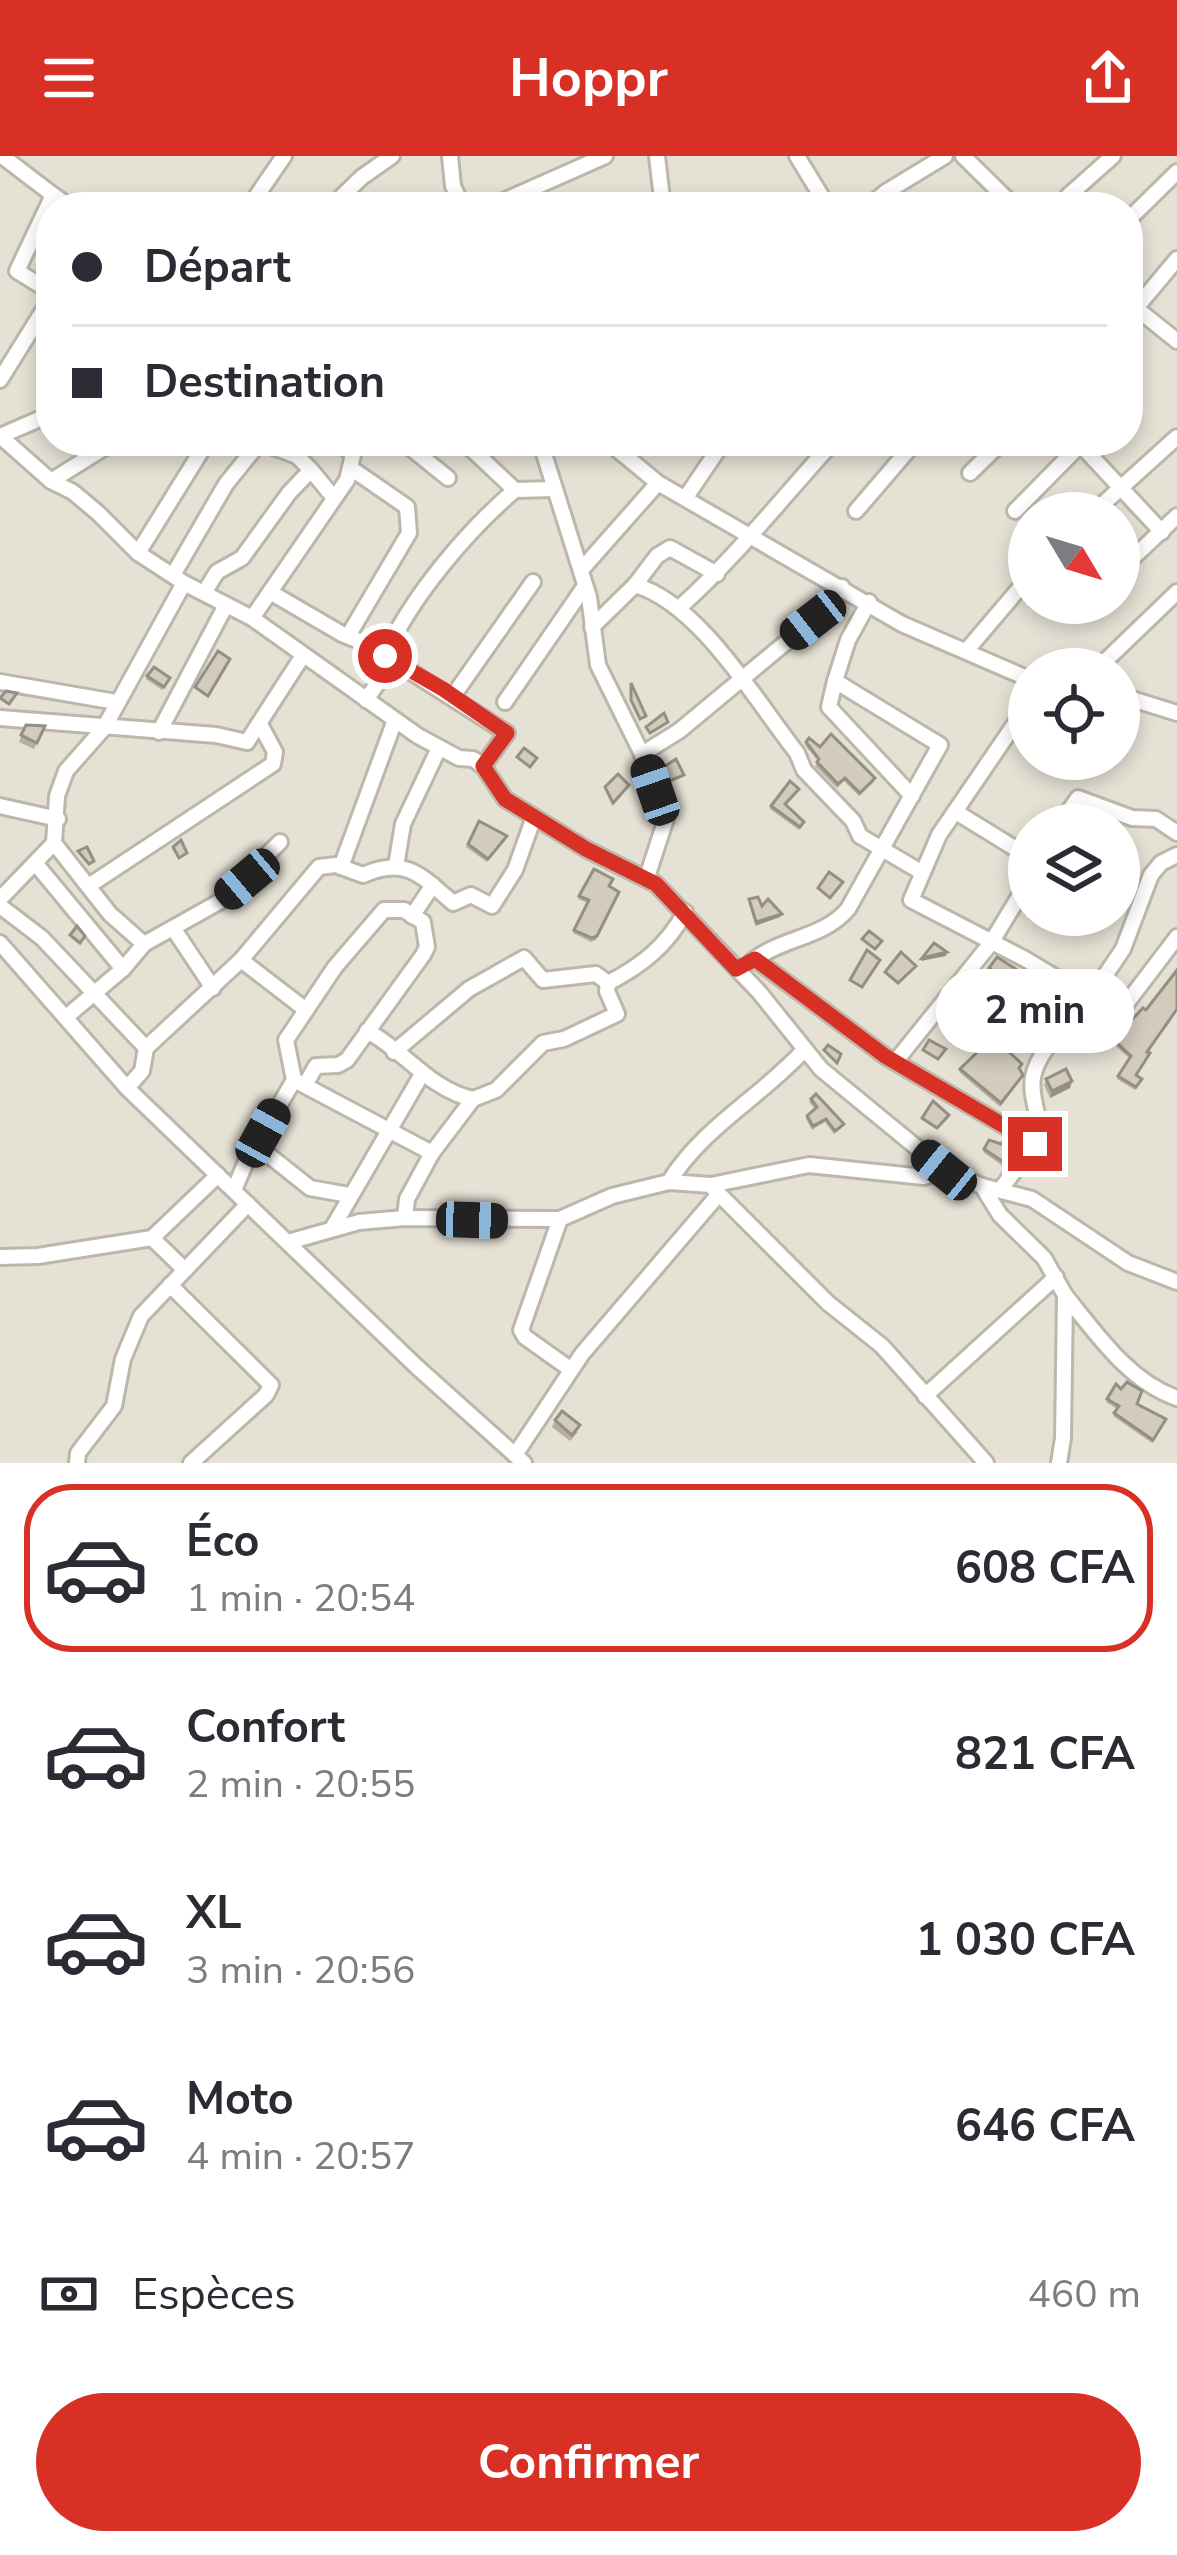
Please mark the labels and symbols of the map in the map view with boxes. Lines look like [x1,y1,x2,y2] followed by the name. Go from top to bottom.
[1008,492,1140,624] north arrow
[774,584,852,656] car
[358,629,412,683] route start
[626,750,684,830] car
[208,842,286,916] car
[936,970,1134,1054] callout: 2 min
[230,1093,296,1173] car
[1008,1117,1062,1171] route end
[905,1133,983,1207] car
[435,1201,509,1239] car

